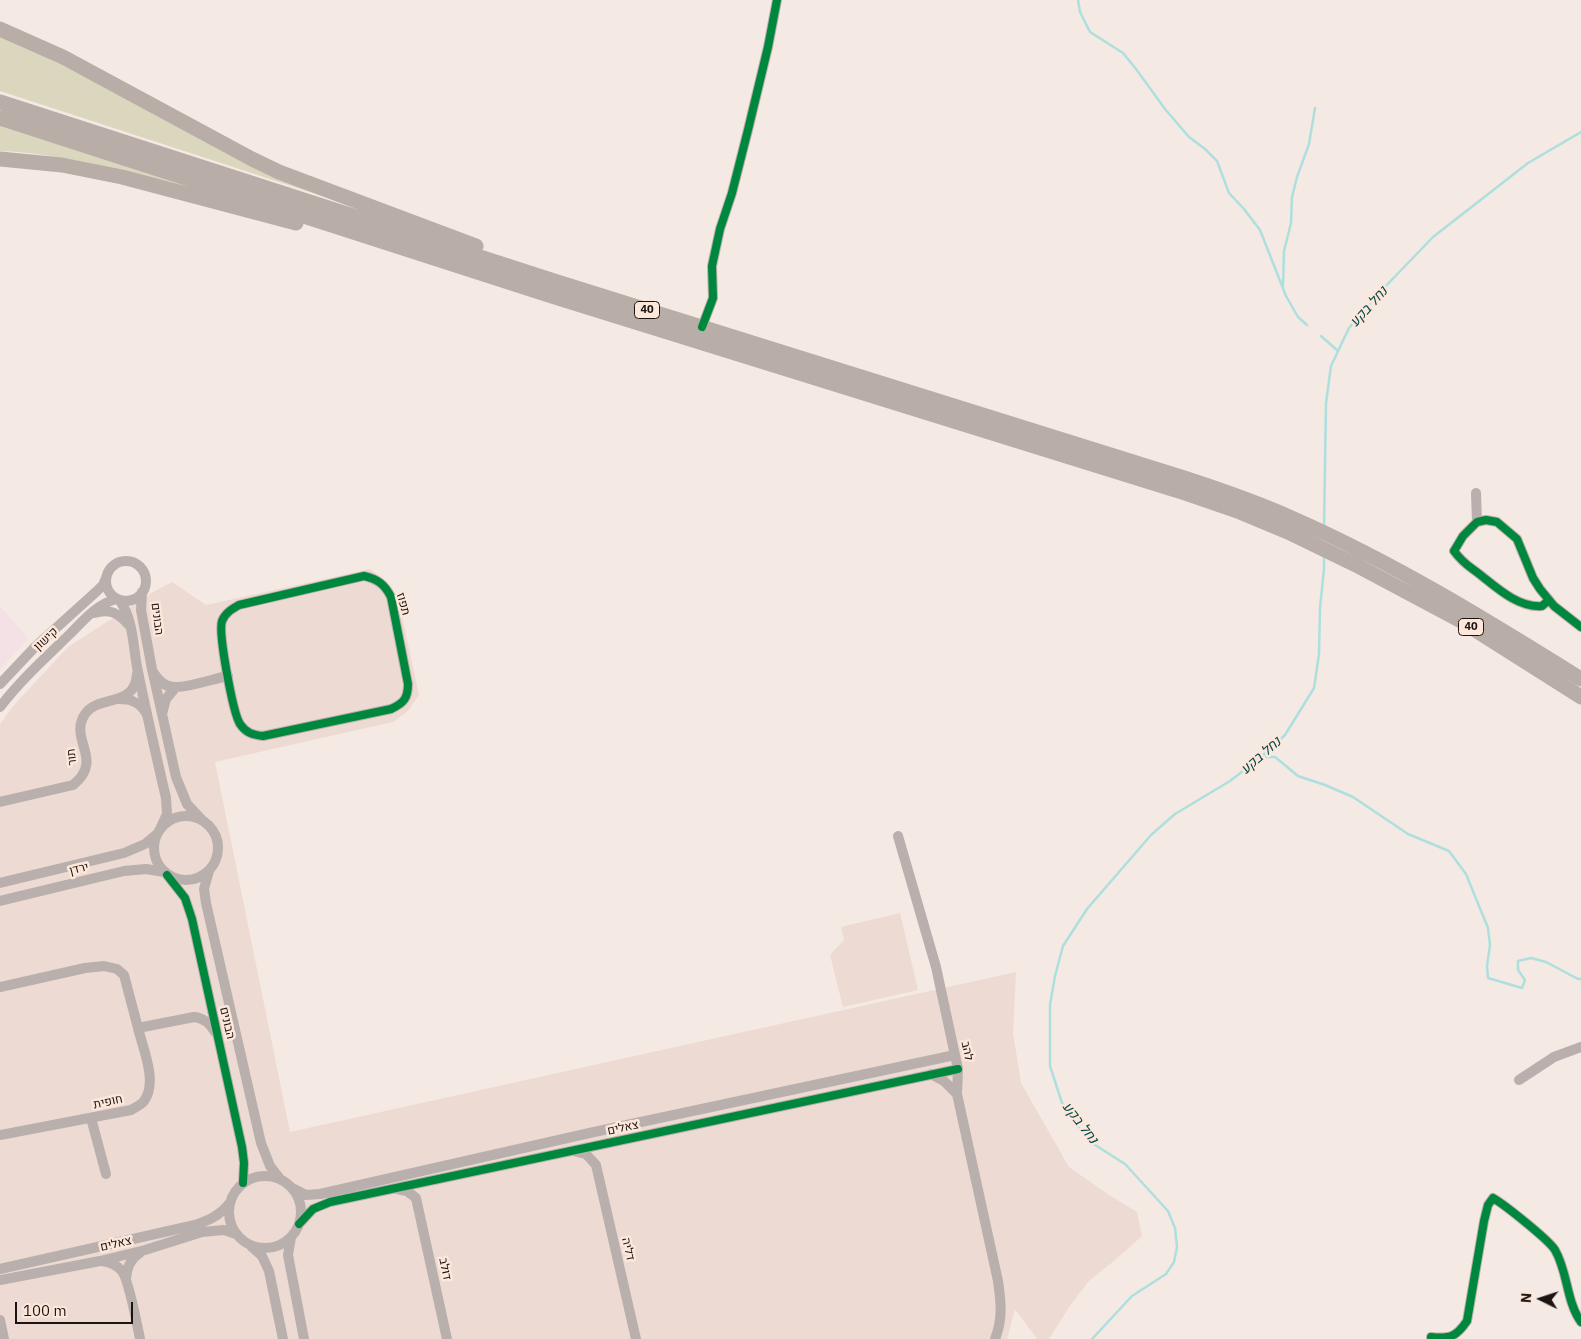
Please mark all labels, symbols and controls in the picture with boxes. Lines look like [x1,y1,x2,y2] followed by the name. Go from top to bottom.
[1347,283,1391,331] water label: נחל בקע
[634,302,660,318] road number: 40
[393,591,413,617] street label: תפוז
[148,602,166,636] street label: הבונים
[1458,618,1484,636] road number: 40
[31,624,61,654] street label: קישון
[1237,734,1285,778] water label: נחל בקע
[64,748,80,766] street label: תור
[68,860,90,878] street label: ירדן
[216,1006,238,1040] street label: הבונים
[958,1040,976,1062] street label: להב
[92,1092,124,1112] street label: חופית
[1059,1099,1101,1147] water label: נחל בקע
[606,1118,640,1138] street label: צאלים
[99,1233,133,1255] street label: צאלים
[618,1236,638,1262] street label: דליה
[436,1257,454,1281] street label: דולב
[1516,1274,1566,1324] north arrow
[18,1292,135,1324] scale bar
[1517,1292,1535,1304] text: N
[23,1301,67,1320] text: 100 m

